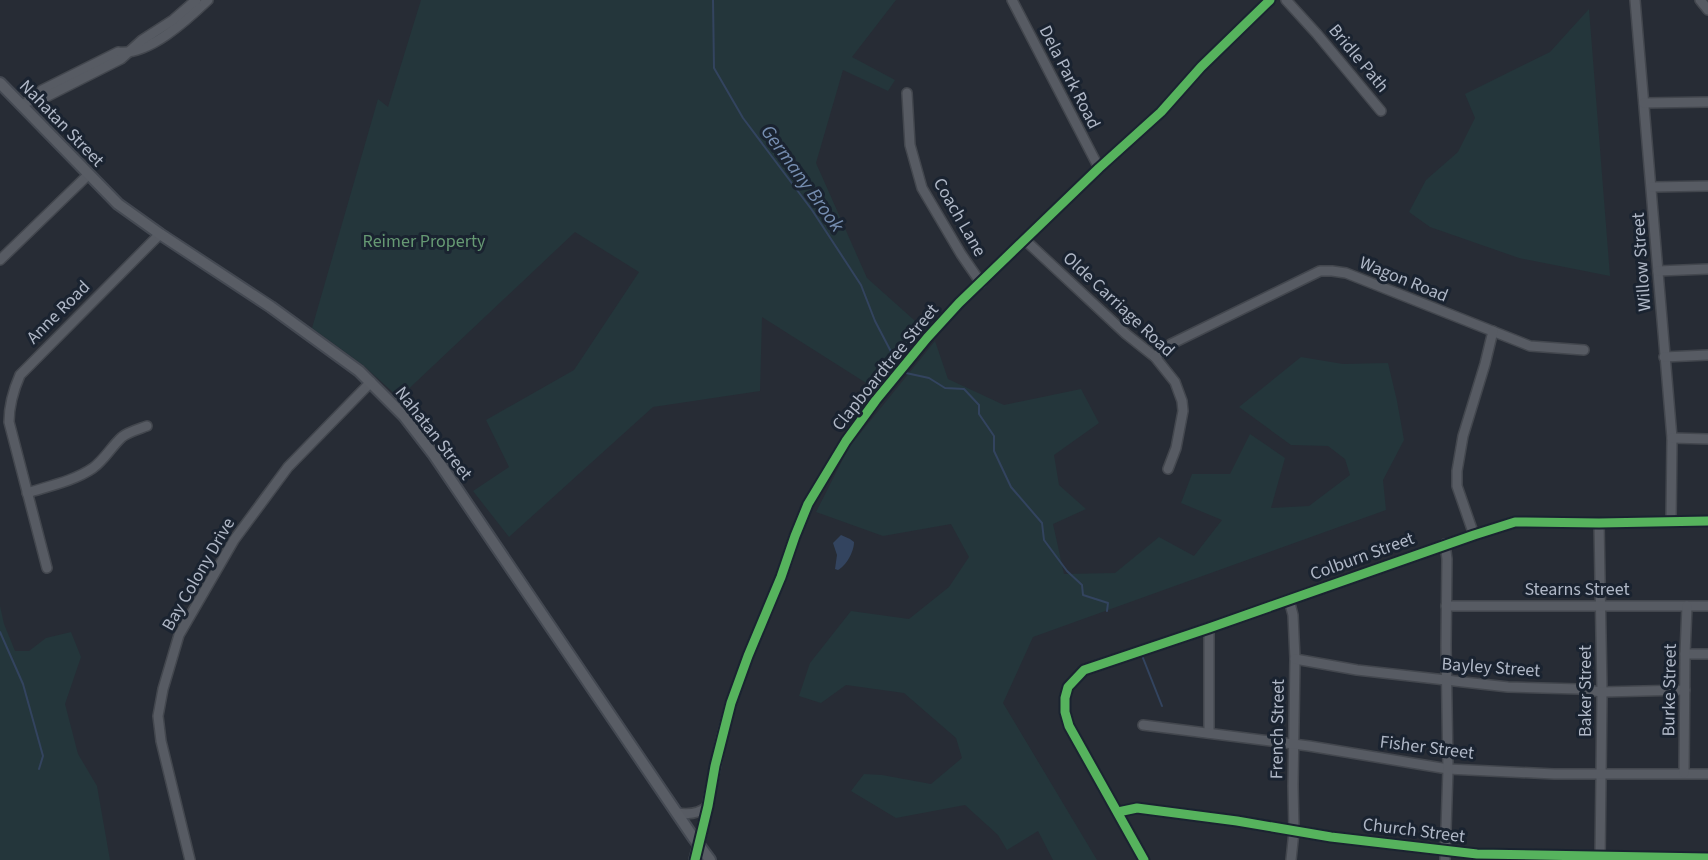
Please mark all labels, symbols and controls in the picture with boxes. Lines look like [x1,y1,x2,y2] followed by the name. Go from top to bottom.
[1323,19,1395,98] street label: Bridle Path
[1033,21,1106,133] street label: Dela Park Road
[14,74,110,173] street label: Nahatan Street
[754,119,851,238] water label: Germany Brook
[927,173,992,261] street label: Coach Lane
[1626,212,1657,312] street label: Willow Street
[363,229,486,254] park label: Reimer Property
[1057,246,1180,363] street label: Olde Carriage Road
[1356,250,1452,309] street label: Wagon Road
[21,275,96,350] street label: Anne Road
[826,298,945,436] street label: Clapboardtree Street
[389,381,478,485] street label: Nahatan Street
[156,513,241,635] street label: Bay Colony Drive
[1307,526,1418,587] street label: Colburn Street
[1524,577,1630,602] street label: Stearns Street
[1656,643,1683,737] street label: Burke Street
[1573,645,1598,737] street label: Baker Street
[1441,652,1541,683] street label: Bayley Street
[1264,679,1291,779] street label: French Street
[1379,729,1475,766] street label: Fisher Street
[1361,812,1466,849] street label: Church Street

